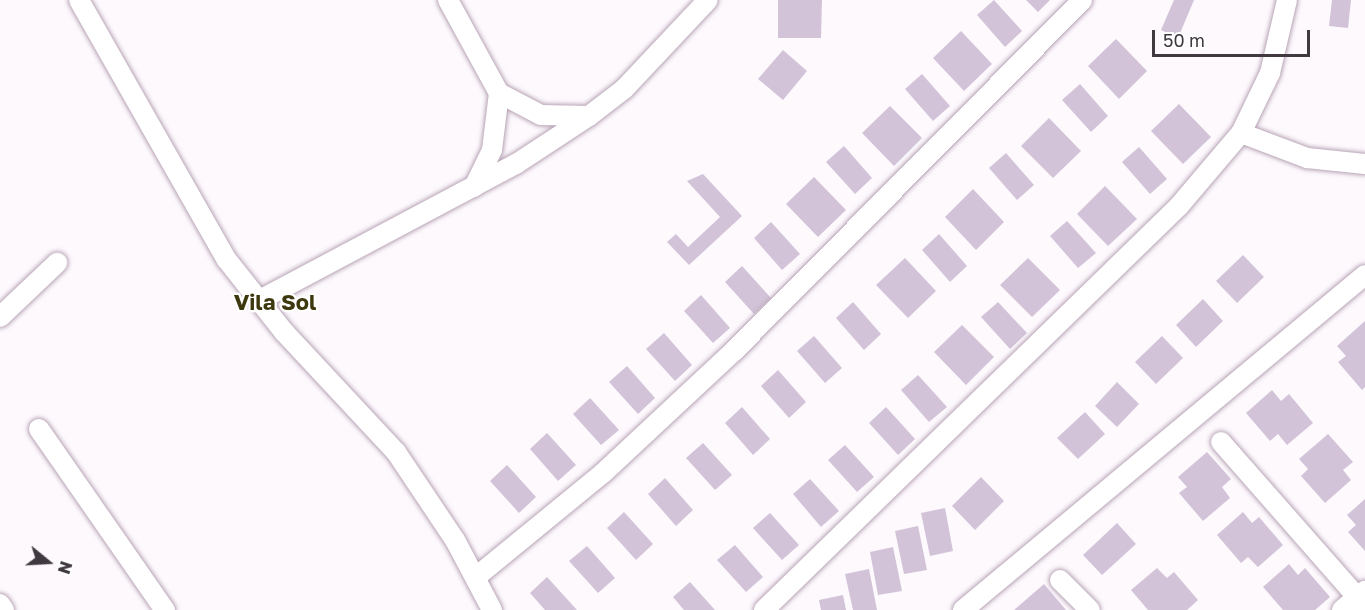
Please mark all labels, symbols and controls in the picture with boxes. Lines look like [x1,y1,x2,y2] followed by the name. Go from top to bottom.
[1155,18,1312,56] scale bar
[1163,29,1205,51] text: 50 m
[234,289,316,315] district label: Vila Sol
[18,532,78,592] north arrow
[54,559,77,576] text: N

